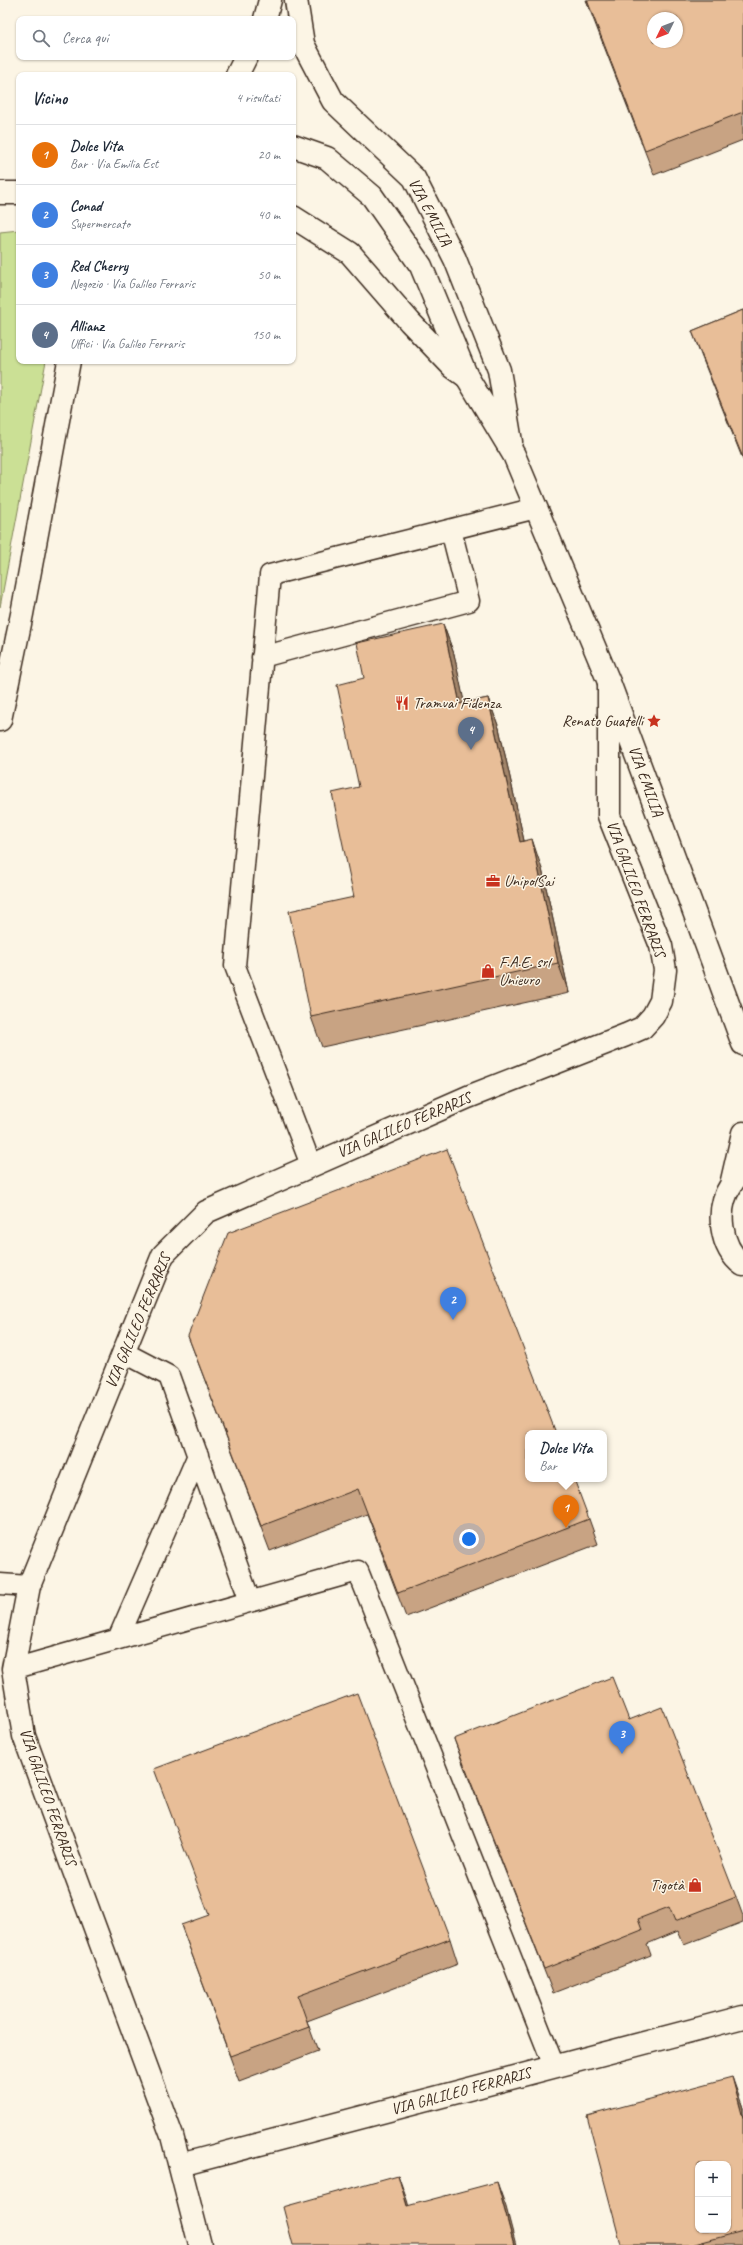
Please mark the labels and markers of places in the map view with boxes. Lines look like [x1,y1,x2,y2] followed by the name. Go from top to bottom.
[413,693,502,713] place label: Tramvai Fidenza
[394,695,410,711] restaurant icon: Tramvai Fidenza
[562,711,645,731] place label: Renato Guatelli
[646,713,662,729] place icon: Renato Guatelli
[458,717,484,750] pin: 4
[504,871,556,891] place label: UnipolSai
[485,873,501,889] office icon: UnipolSai
[499,952,553,990] place label: F.A.E. srl Unieuro
[480,963,496,979] shop icon: F.A.E. srl Unieuro
[440,1287,466,1320] pin: 2
[553,1495,579,1528] pin: 1
[609,1721,635,1754] pin: 3
[650,1875,685,1895] place label: Tigotà
[687,1877,703,1893] shop icon: Tigotà

